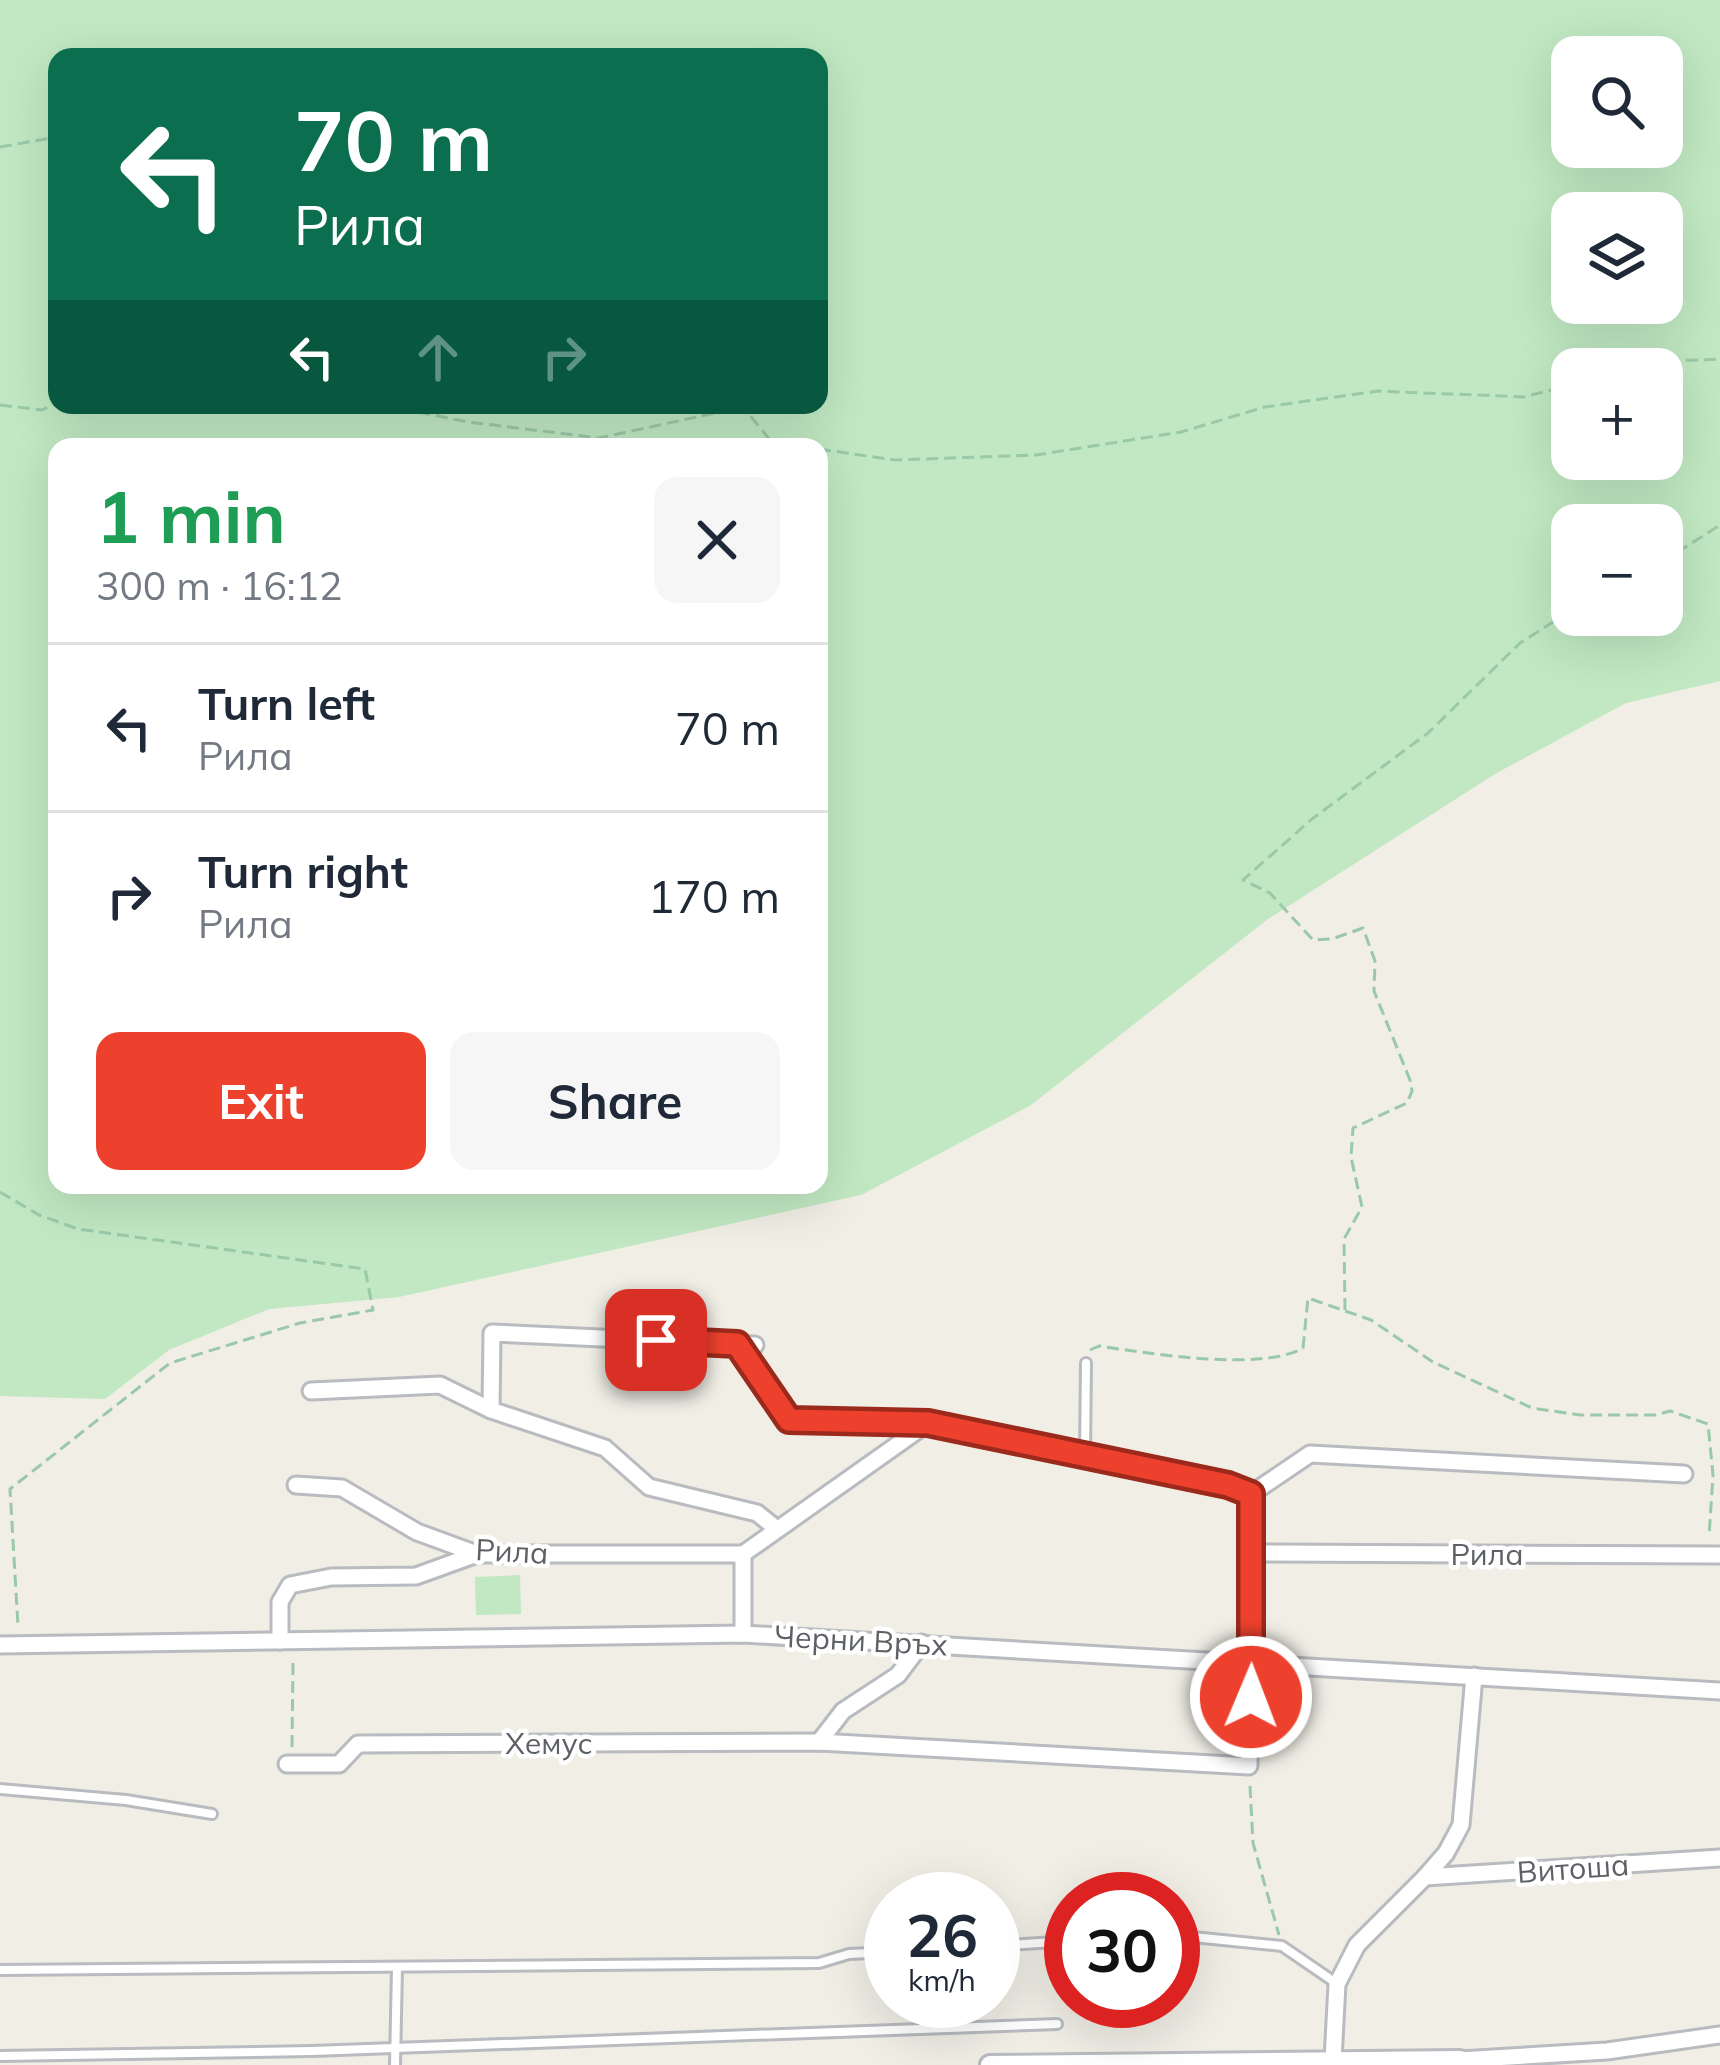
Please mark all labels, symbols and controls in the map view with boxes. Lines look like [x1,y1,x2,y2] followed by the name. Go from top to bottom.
[1551,36,1683,636] map controls
[1551,36,1683,168] button: search
[294,87,493,192] text: 70 m
[96,96,252,252] icon: left
[294,191,425,259] text: Рила
[1551,192,1683,324] button: layers
[279,324,345,390] icon: left
[405,324,471,390] icon: ahead
[531,324,597,390] icon: right
[1551,348,1683,480] button: +
[96,471,286,561] text: 1 min
[654,477,780,603] button: close
[1551,504,1683,636] button: −
[96,561,342,610] text: 300 m · 16:12
[198,675,375,731] text: Turn left
[96,695,162,761] icon: left
[675,700,780,756] text: 70 m
[198,731,293,780] text: Рила
[198,843,408,899] text: Turn right
[96,863,162,929] icon: right
[648,868,780,924] text: 170 m
[198,899,293,948] text: Рила
[96,1032,426,1170] button: Exit
[450,1032,780,1170] button: Share
[605,1289,707,1391] pin
[623,1307,689,1373] icon: arrive
[475,1530,549,1572] street label: Рила
[1451,1535,1524,1573] street label: Рила
[773,1616,949,1664] street label: Черни Връх
[1188,1634,1314,1760] position arrow
[505,1724,593,1762] street label: Хемус
[1516,1845,1630,1891] street label: Витоша
[1044,1872,1200,2028] speed limit sign: 30
[906,1897,978,1972] text: 26
[908,1961,976,1999] text: km/h

